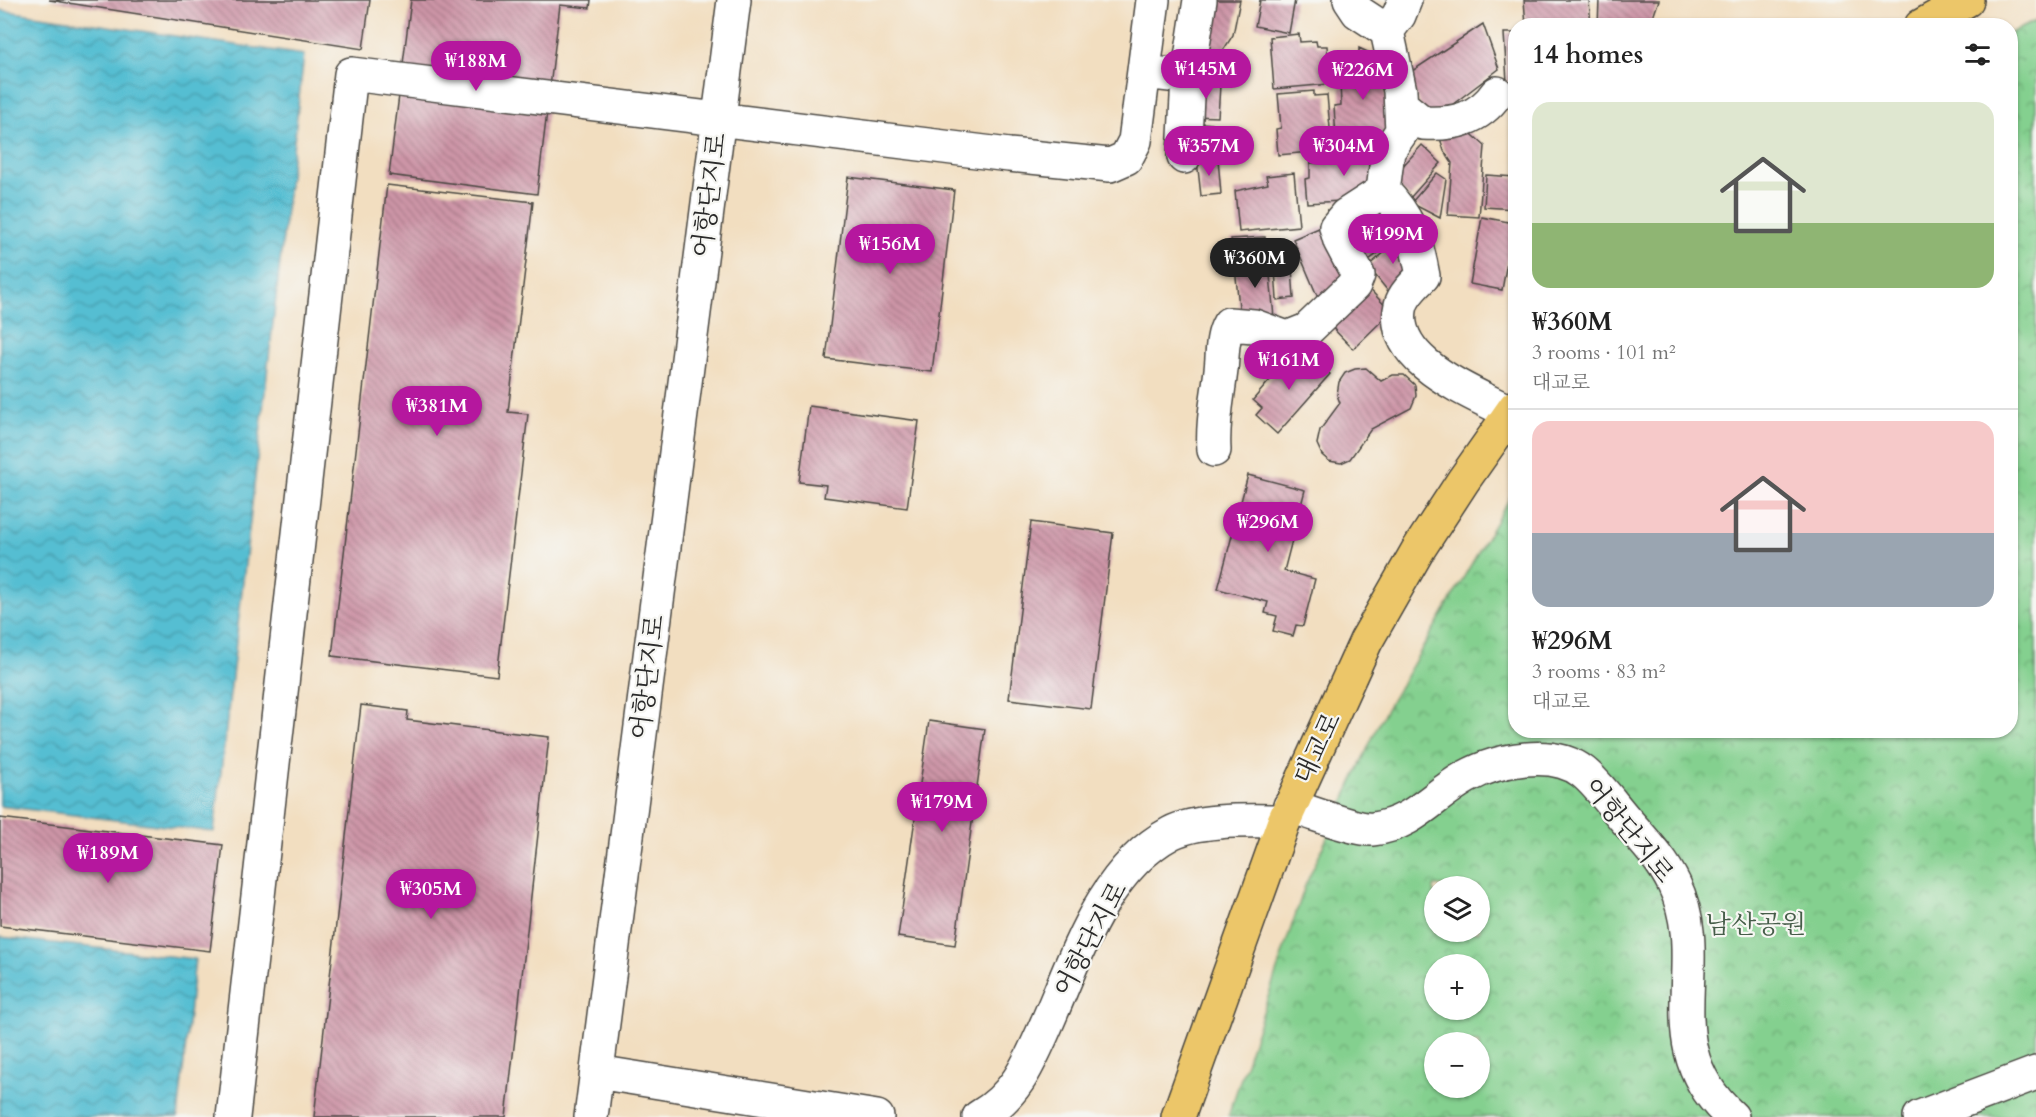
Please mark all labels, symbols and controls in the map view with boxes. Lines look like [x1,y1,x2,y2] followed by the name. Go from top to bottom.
[1532,37,1643,72] text: 14 homes
[1961,38,1994,71] icon: filters
[434,41,518,92] pin: ₩188M
[445,47,507,74] text: ₩188M
[1164,49,1248,100] pin: ₩145M
[1321,50,1405,101] pin: ₩226M
[1175,55,1237,82] text: ₩145M
[1332,56,1394,83] text: ₩226M
[1167,126,1251,177] pin: ₩357M
[1302,126,1386,177] pin: ₩304M
[684,131,735,260] street label: 어항단지로
[1178,132,1240,159] text: ₩357M
[1313,132,1375,159] text: ₩304M
[1709,141,1817,249] icon: home
[1351,214,1435,265] pin: ₩199M
[1362,220,1424,247] text: ₩199M
[848,224,932,275] pin: ₩156M
[859,230,921,257] text: ₩156M
[1213,238,1297,289] pin: ₩360M
[1224,244,1286,271] text: ₩360M
[1532,304,1613,339] text: ₩360M
[1532,339,1676,366] text: 3 rooms · 101 m²
[1247,340,1331,391] pin: ₩161M
[1258,346,1320,373] text: ₩161M
[1532,369,1590,396] text: 대교로
[395,386,479,437] pin: ₩381M
[406,392,468,419] text: ₩381M
[1709,460,1817,568] icon: home
[1226,502,1310,553] pin: ₩296M
[1237,508,1299,535] text: ₩296M
[622,613,673,742] street label: 어항단지로
[1532,623,1613,658] text: ₩296M
[1532,658,1665,685] text: 3 rooms · 83 m²
[1532,688,1590,715] text: 대교로
[1286,707,1349,790] street label: 대교로
[1575,770,1682,890] street label: 어항단지로
[900,782,984,833] pin: ₩179M
[911,788,973,815] text: ₩179M
[66,833,150,884] pin: ₩189M
[77,839,139,866] text: ₩189M
[389,869,473,920] pin: ₩305M
[400,875,462,902] text: ₩305M
[1046,876,1135,1003] street label: 어항단지로
[1424,876,1490,1098] map controls
[1424,876,1490,942] button: layers
[1706,907,1806,942] park label: 남산공원
[1424,954,1490,1020] button: +
[1424,1032,1490,1098] button: −

